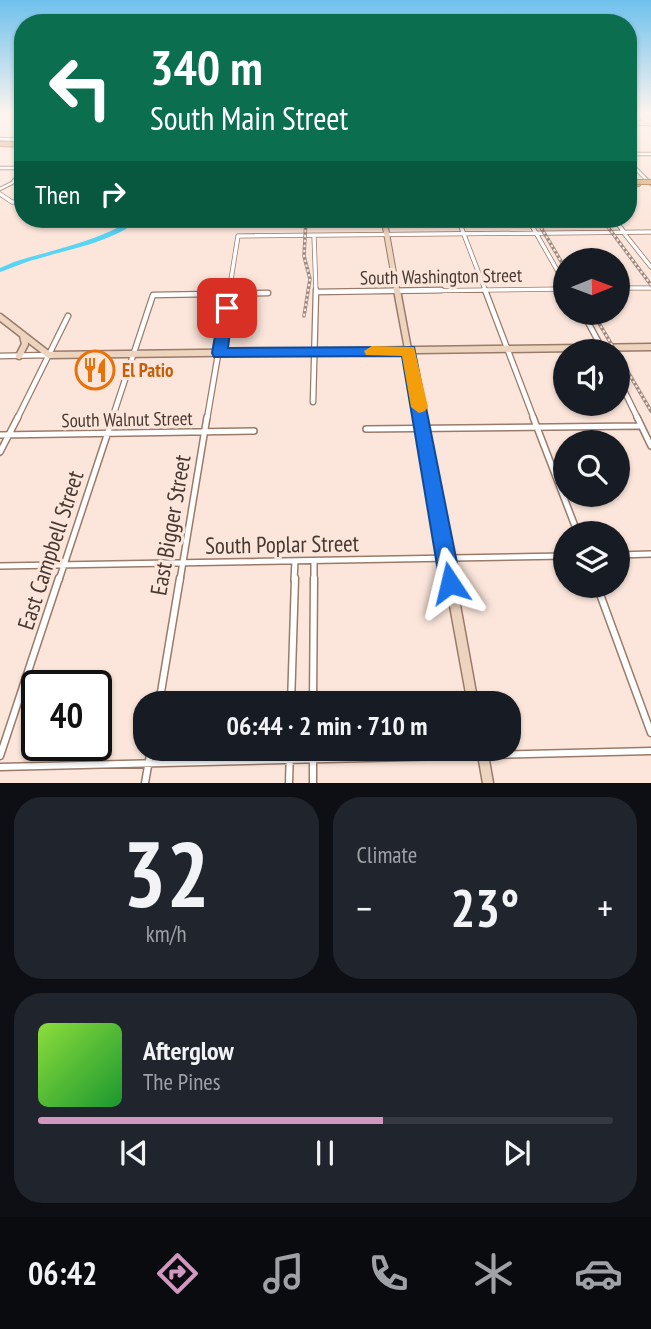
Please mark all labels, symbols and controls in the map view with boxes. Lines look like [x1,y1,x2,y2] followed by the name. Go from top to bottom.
[150,35,263,99] text: 340 m
[35,42,126,133] icon: left
[150,97,348,139] text: South Main Street
[94,175,132,213] icon: right
[35,178,80,211] text: Then
[553,248,630,326] north arrow
[553,248,630,598] map controls
[360,263,523,289] street label: South Washington Street
[197,278,257,338] pin
[208,289,246,327] icon: arrive
[553,339,630,416] button: sound
[74,349,116,391] restaurant icon: El Patio
[122,358,173,382] place label: El Patio
[61,406,194,432] street label: South Walnut Street
[553,430,630,507] button: search
[143,452,197,597] street label: East Bigger Street
[11,466,90,633] street label: East Campbell Street
[553,521,630,598] button: layers
[205,528,360,560] street label: South Poplar Street
[413,546,487,620] position arrow
[21,670,112,761] speed limit sign: 40
[227,709,427,742] text: 06:44 · 2 min · 710 m
[123,814,210,932] text: 32
[357,840,417,869] text: Climate
[450,874,519,941] text: 23°
[357,883,372,932] text: −
[597,883,613,932] text: +
[146,919,187,948] text: km/h
[143,1034,234,1067] text: Afterglow
[143,1067,221,1096] text: The Pines
[115,1134,153,1172] icon: previous
[306,1134,344,1172] icon: pause
[498,1134,536,1172] icon: next
[153,1249,202,1298] icon: directions
[259,1249,308,1298] icon: music
[364,1249,413,1298] icon: phone
[469,1249,518,1298] icon: climate
[574,1249,623,1298] icon: car
[28,1252,97,1294] text: 06:42

